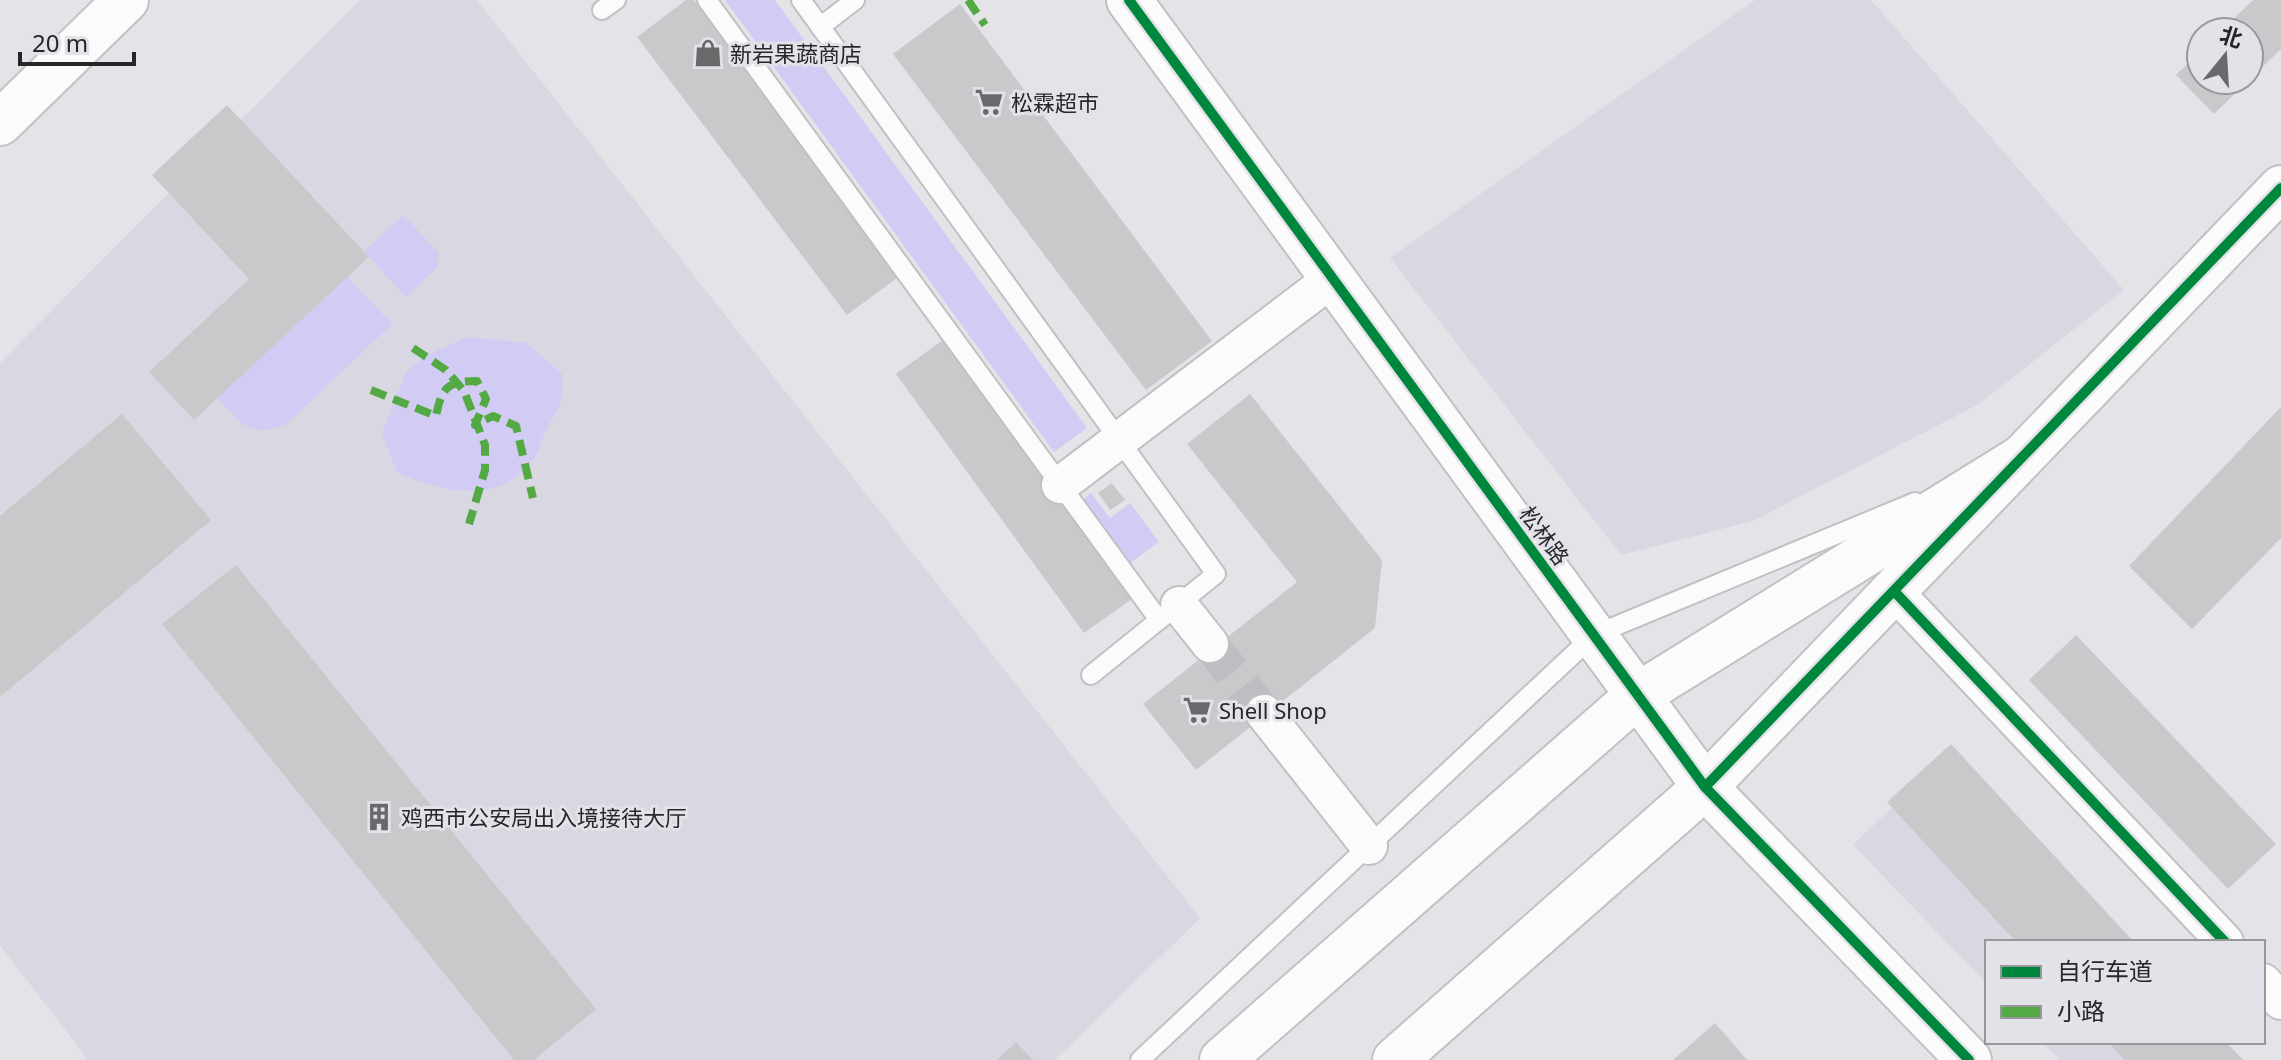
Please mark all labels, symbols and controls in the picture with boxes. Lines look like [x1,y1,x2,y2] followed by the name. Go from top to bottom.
[20,16,134,66] scale bar
[2185,16,2265,96] north arrow
[2216,18,2247,54] text: 北
[32,26,88,59] text: 20 m
[693,38,723,68] shop icon: 新岩果蔬商店
[730,38,862,68] place label: 新岩果蔬商店
[974,87,1004,117] supermarket icon: 松霖超市
[1011,87,1099,117] place label: 松霖超市
[1513,499,1577,571] street label: 松林路
[1182,695,1212,725] supermarket icon: Shell Shop
[1219,695,1327,725] place label: Shell Shop
[364,802,394,832] building icon: 鸡西市公安局出入境接待大厅
[401,802,687,832] place label: 鸡西市公安局出入境接待大厅
[1985,940,2265,1044] legend
[2057,954,2153,987] text: 自行车道
[2057,994,2105,1027] text: 小路

